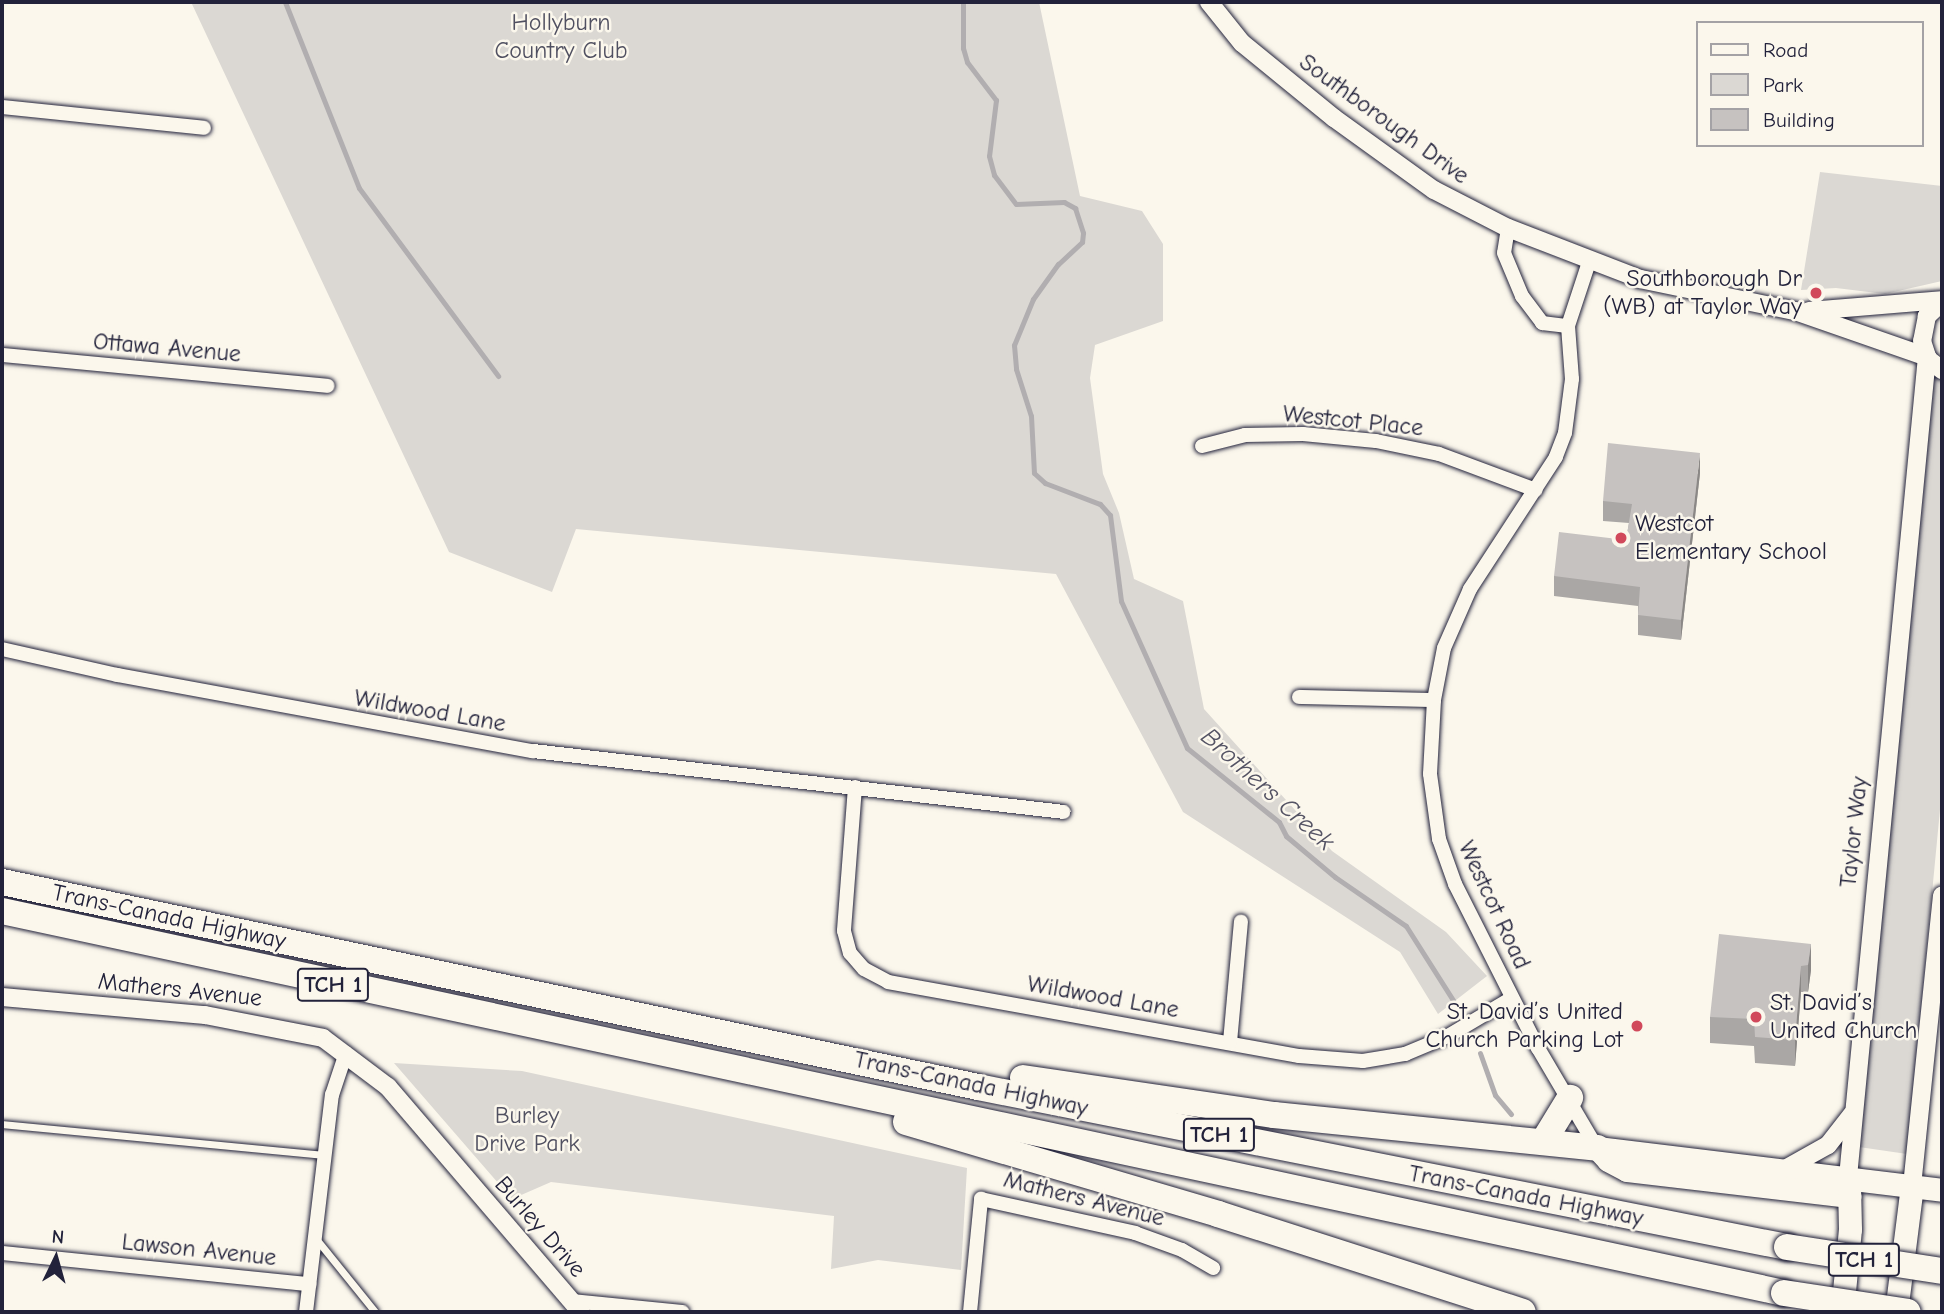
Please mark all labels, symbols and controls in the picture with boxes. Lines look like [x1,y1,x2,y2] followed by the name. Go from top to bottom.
[494,9,628,65] park label: Hollyburn Country Club
[1696,21,1923,147] legend
[1763,38,1808,62] text: Road
[1294,48,1474,190] street label: Southborough Drive
[1763,73,1803,97] text: Park
[1763,108,1835,132] text: Building
[1603,265,1802,321] place label: Southborough Dr (WB) at Taylor Way
[1808,285,1824,301] marker: Southborough Dr (WB) at Taylor Way
[92,327,242,369] street label: Ottawa Avenue
[1281,399,1425,443] street label: Westcot Place
[1635,510,1827,566] place label: Westcot Elementary School
[1613,530,1629,546] marker: Westcot Elementary School
[352,683,508,739] street label: Wildwood Lane
[1194,722,1340,858] water label: Brothers Creek
[1834,775,1874,889] street label: Taylor Way
[1452,836,1536,974] street label: Westcot Road
[50,878,288,956] street label: Trans-Canada Highway
[296,966,370,1004] road number: TCH 1
[97,967,263,1013] street label: Mathers Avenue
[1025,969,1181,1025] street label: Wildwood Lane
[1770,989,1917,1045] place label: St. David’s United Church
[1426,998,1623,1054] place label: St. David’s United Church Parking Lot
[1748,1009,1764,1025] marker: St. David’s United Church
[1629,1018,1645,1034] marker: St. David’s United Church Parking Lot
[852,1045,1090,1123] street label: Trans-Canada Highway
[474,1102,580,1158] park label: Burley Drive Park
[1182,1116,1256,1154] road number: TCH 1
[1406,1159,1646,1233] street label: Trans-Canada Highway
[1001,1165,1167,1233] street label: Mathers Avenue
[488,1171,592,1283] street label: Burley Drive
[21,1223,91,1293] north arrow
[51,1226,65,1249] text: N
[120,1228,278,1272] street label: Lawson Avenue
[1827,1240,1901,1280] road number: TCH 1

